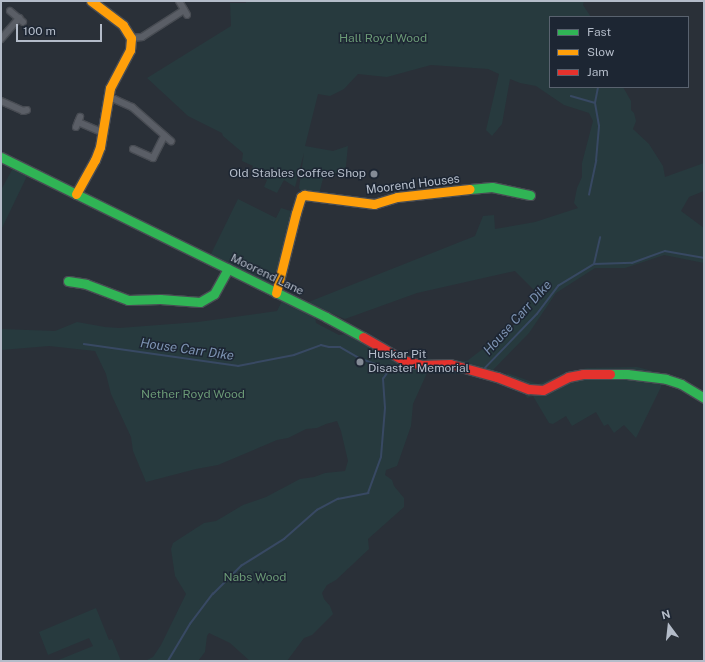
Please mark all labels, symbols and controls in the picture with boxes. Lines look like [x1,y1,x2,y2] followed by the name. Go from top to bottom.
[18,16,104,42] scale bar
[549,16,689,88] legend
[23,24,56,38] text: 100 m
[587,25,611,39] text: Fast
[339,32,427,46] park label: Hall Royd Wood
[587,45,614,59] text: Slow
[587,65,609,79] text: Jam
[229,167,366,181] place label: Old Stables Coffee Shop
[369,169,379,179] marker: Old Stables Coffee Shop
[365,172,461,198] street label: Moorend Houses
[228,251,306,299] street label: Moorend Lane
[481,278,555,358] water label: House Carr Dike
[139,336,235,364] water label: House Carr Dike
[368,348,469,376] place label: Huskar Pit Disaster Memorial
[355,357,365,367] marker: Huskar Pit Disaster Memorial
[141,388,245,402] park label: Nether Royd Wood
[223,571,287,585] park label: Nabs Wood
[649,606,689,646] north arrow
[660,608,672,621] text: N

